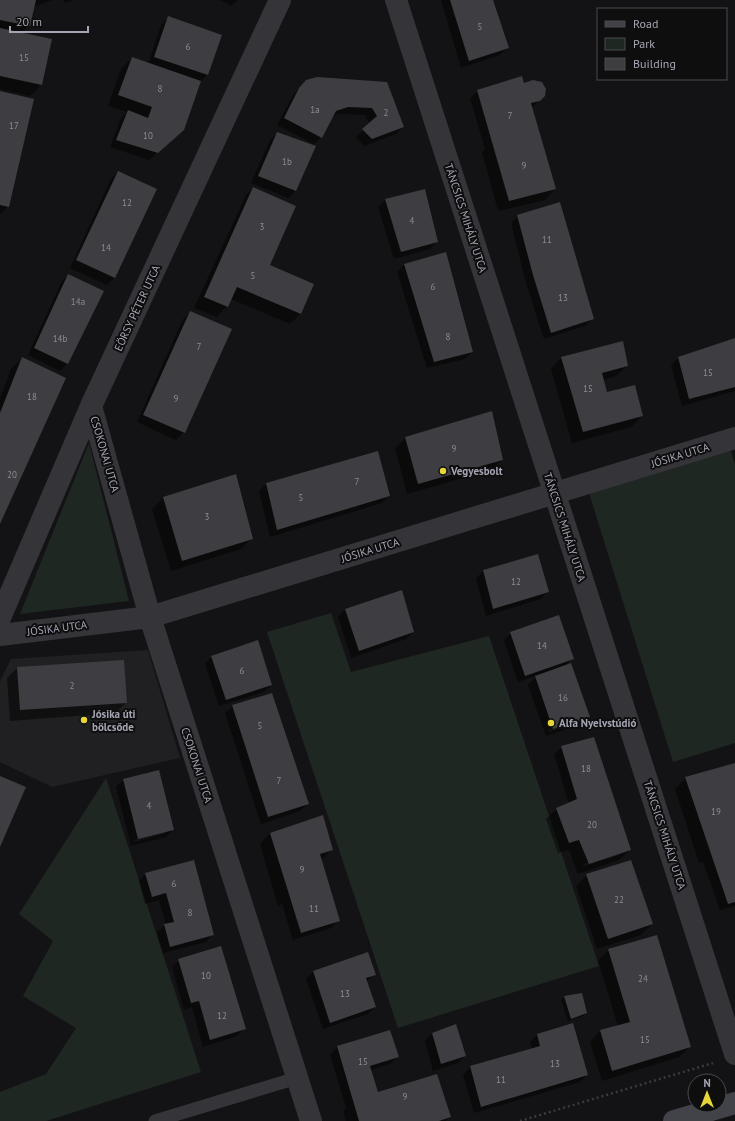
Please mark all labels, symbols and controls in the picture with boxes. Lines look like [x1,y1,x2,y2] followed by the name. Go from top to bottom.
[10,8,88,34] scale bar
[597,8,727,80] legend
[16,14,42,29] text: 20 m
[633,16,658,31] text: Road
[478,21,483,32] house number: 5
[633,36,655,51] text: Park
[186,41,191,52] house number: 6
[19,52,29,63] house number: 15
[633,56,676,71] text: Building
[158,83,163,94] house number: 8
[310,104,320,115] house number: 1a
[384,107,389,118] house number: 2
[508,110,513,121] house number: 7
[9,120,19,131] house number: 17
[143,130,153,141] house number: 10
[282,156,292,167] house number: 1b
[522,160,527,171] house number: 9
[442,162,490,275] street label: TÁNCSICS MIHÁLY UTCA
[122,197,132,208] house number: 12
[410,215,415,226] house number: 4
[260,221,265,232] house number: 3
[542,234,552,245] house number: 11
[101,242,111,253] house number: 14
[111,262,163,353] street label: EÖRSY PÉTER UTCA
[251,270,256,281] house number: 5
[431,281,436,292] house number: 6
[558,292,568,303] house number: 13
[71,296,85,307] house number: 14a
[446,331,451,342] house number: 8
[53,333,67,344] house number: 14b
[197,341,202,352] house number: 7
[703,367,713,378] house number: 15
[583,383,593,394] house number: 15
[27,391,37,402] house number: 18
[174,393,179,404] house number: 9
[87,414,123,494] street label: CSOKONAI UTCA
[648,439,711,471] street label: JÓSIKA UTCA
[452,443,457,454] house number: 9
[450,464,503,478] place label: Vegyesbolt
[438,466,448,476] marker: Vegyesbolt
[7,469,17,480] house number: 20
[541,471,589,584] street label: TÁNCSICS MIHÁLY UTCA
[355,476,360,487] house number: 7
[299,492,304,503] house number: 5
[205,511,210,522] house number: 3
[338,534,401,566] street label: JÓSIKA UTCA
[511,576,521,587] house number: 12
[25,617,88,639] street label: JÓSIKA UTCA
[537,640,547,651] house number: 14
[240,665,245,676] house number: 6
[70,680,75,691] house number: 2
[558,692,568,703] house number: 16
[91,707,136,734] place label: Jósika úti bölcsőde
[79,715,89,725] marker: Jósika úti bölcsőde
[559,716,636,730] place label: Alfa Nyelvstúdió
[546,718,556,728] marker: Alfa Nyelvstúdió
[258,720,263,731] house number: 5
[178,726,216,805] street label: CSOKONAI UTCA
[581,763,591,774] house number: 18
[277,775,282,786] house number: 7
[641,779,689,892] street label: TÁNCSICS MIHÁLY UTCA
[147,800,152,811] house number: 4
[711,806,721,817] house number: 19
[587,819,597,830] house number: 20
[300,864,305,875] house number: 9
[172,878,177,889] house number: 6
[614,894,624,905] house number: 22
[309,903,319,914] house number: 11
[188,907,193,918] house number: 8
[201,970,211,981] house number: 10
[638,973,648,984] house number: 24
[340,988,350,999] house number: 13
[217,1010,227,1021] house number: 12
[640,1034,650,1045] house number: 15
[358,1056,368,1067] house number: 15
[550,1058,560,1069] house number: 13
[687,1073,727,1113] north arrow
[496,1074,506,1085] house number: 11
[703,1076,711,1090] text: N
[403,1091,408,1102] house number: 9

